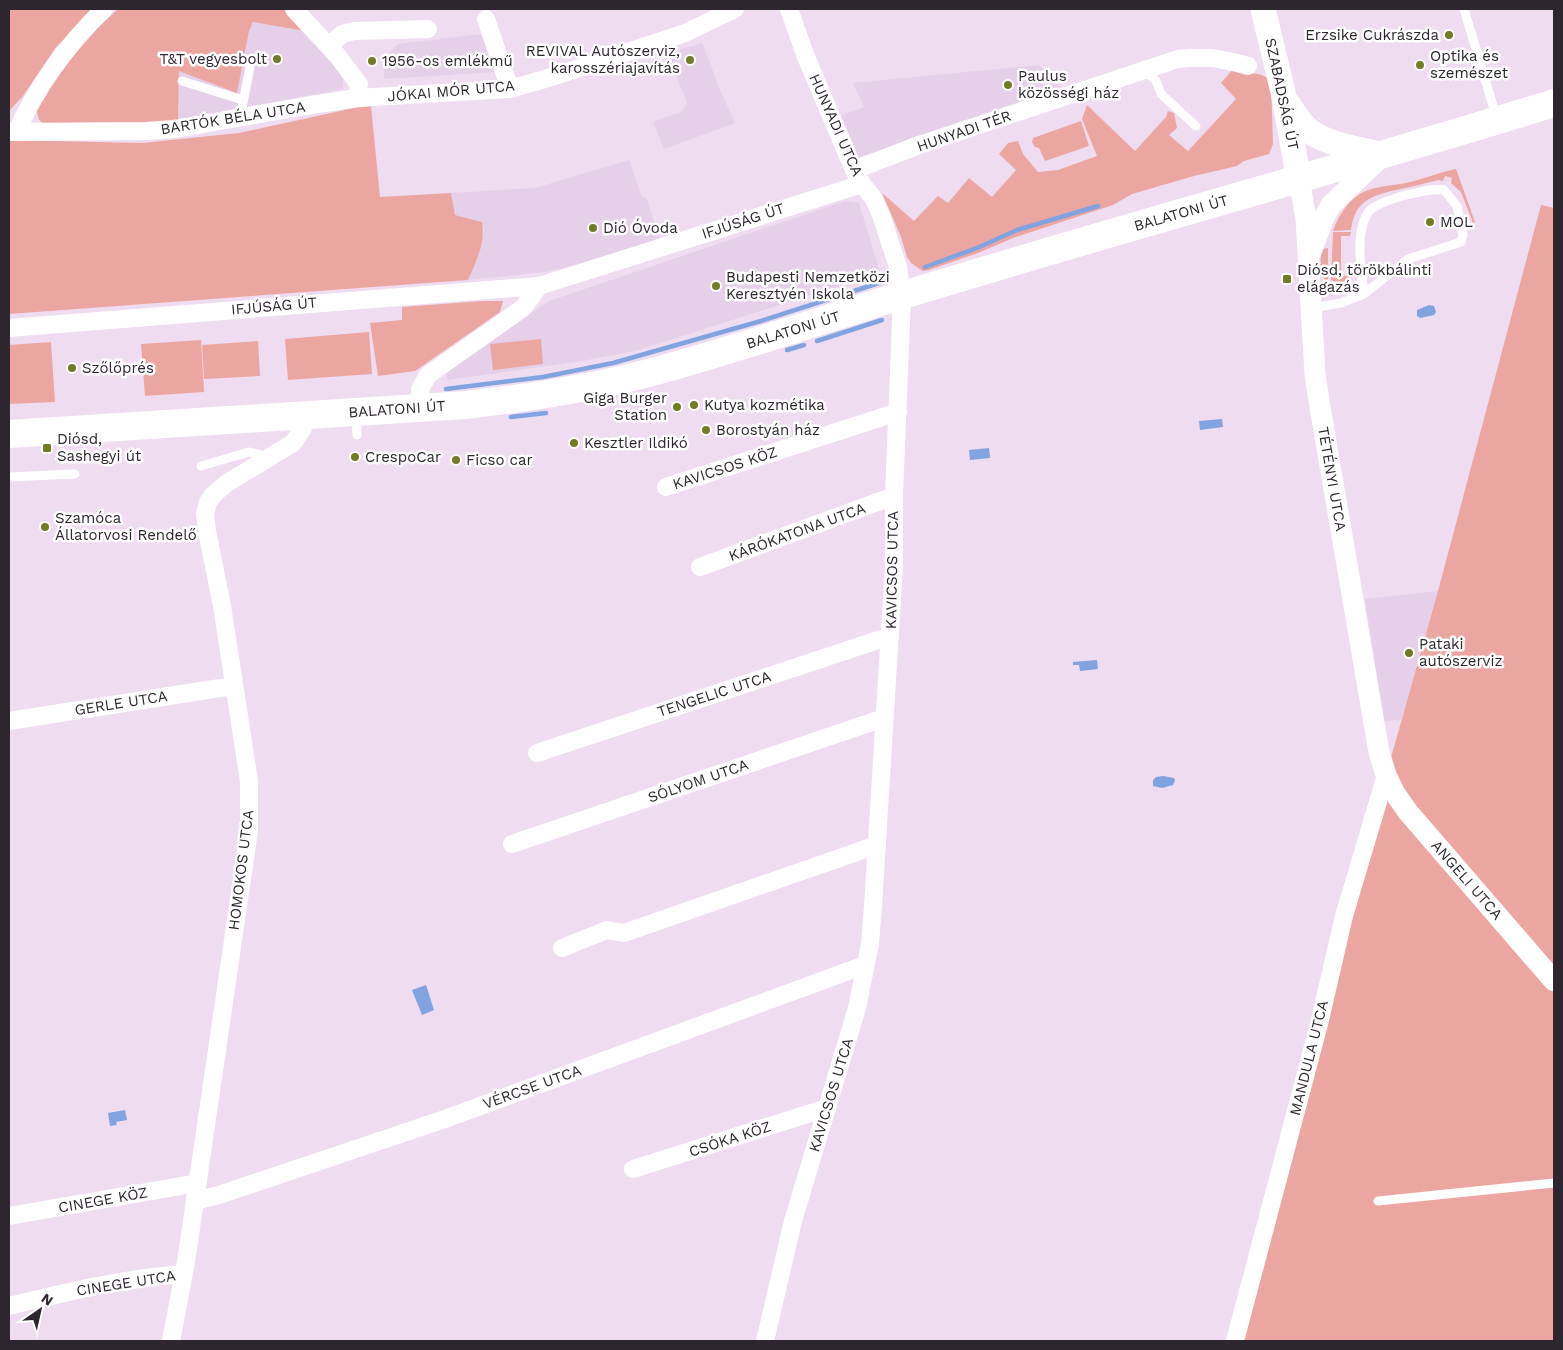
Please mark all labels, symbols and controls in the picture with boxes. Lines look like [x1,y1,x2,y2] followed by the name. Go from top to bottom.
[1305,26,1440,44] place label: Erzsike Cukrászda
[1443,29,1455,41] marker: Erzsike Cukrászda
[1261,36,1303,152] street label: SZABADSÁG ÚT
[526,42,680,77] place label: REVIVAL Autószerviz, karosszériajavítás
[1430,47,1509,82] place label: Optika és szemészet
[159,50,268,68] place label: T&T vegyesbolt
[382,52,513,70] place label: 1956-os emlékmű
[271,53,283,65] marker: T&T vegyesbolt
[684,54,696,66] marker: REVIVAL Autószerviz, karosszériajavítás
[366,55,378,67] marker: 1956-os emlékmű
[1414,59,1426,71] marker: Optika és szemészet
[1018,67,1119,102] place label: Paulus közösségi ház
[805,71,867,179] street label: HUNYADI UTCA
[387,75,515,106] street label: JÓKAI MÓR UTCA
[1002,79,1014,91] marker: Paulus közösségi ház
[159,97,307,138] street label: BARTÓK BÉLA UTCA
[914,106,1014,156] street label: HUNYADI TÉR
[1132,191,1230,235] street label: BALATONI ÚT
[699,199,787,243] street label: IFJÚSÁG ÚT
[1440,213,1473,231] place label: MOL
[1424,216,1436,228] marker: MOL
[603,218,678,237] place label: Dió Óvoda
[587,222,599,234] marker: Dió Óvoda
[1297,261,1431,296] place label: Diósd, törökbálinti elágazás
[726,268,890,303] place label: Budapesti Nemzetközi Keresztyén Iskola
[1281,273,1293,285] marker: Diósd, törökbálinti elágazás
[710,280,722,292] marker: Budapesti Nemzetközi Keresztyén Iskola
[230,293,318,319] street label: IFJÚSÁG ÚT
[744,307,842,353] street label: BALATONI ÚT
[82,359,154,377] place label: Szőlőprés
[66,362,78,374] marker: Szőlőprés
[583,389,667,424] place label: Giga Burger Station
[704,396,825,414] place label: Kutya kozmétika
[348,397,446,421] street label: BALATONI ÚT
[688,399,700,411] marker: Kutya kozmétika
[671,401,683,413] marker: Giga Burger Station
[716,421,820,439] place label: Borostyán ház
[700,424,712,436] marker: Borostyán ház
[1314,425,1350,533] street label: TÉTÉNYI UTCA
[57,430,142,465] place label: Diósd, Sashegyi út
[584,434,688,452] place label: Kesztler Ildikó
[568,437,580,449] marker: Kesztler Ildikó
[41,442,53,454] marker: Diósd, Sashegyi út
[671,443,779,493] street label: KAVICSOS KÖZ
[365,448,441,466] place label: CrespoCar
[349,451,361,463] marker: CrespoCar
[466,451,533,469] place label: Ficso car
[450,454,462,466] marker: Ficso car
[726,498,868,565] street label: KÁRÓKATONA UTCA
[55,509,197,544] place label: Szamóca Állatorvosi Rendelő
[882,511,902,629] street label: KAVICSOS UTCA
[39,521,51,533] marker: Szamóca Állatorvosi Rendelő
[1419,635,1502,670] place label: Pataki autószerviz
[1403,647,1415,659] marker: Pataki autószerviz
[655,667,773,721] street label: TENGELIC UTCA
[73,687,169,719] street label: GERLE UTCA
[645,754,751,807] street label: SÓLYOM UTCA
[225,809,257,931] street label: HOMOKOS UTCA
[1428,837,1506,923] street label: ANGELI UTCA
[1286,998,1332,1117] street label: MANDULA UTCA
[805,1036,857,1154] street label: KAVICSOS UTCA
[480,1061,584,1113] street label: VÉRCSE UTCA
[686,1116,773,1161] street label: CSÓKA KÖZ
[57,1183,149,1217] street label: CINEGE KÖZ
[75,1266,177,1300] street label: CINEGE UTCA
[15,1285,65,1335] north arrow
[38,1290,56,1309] text: N

